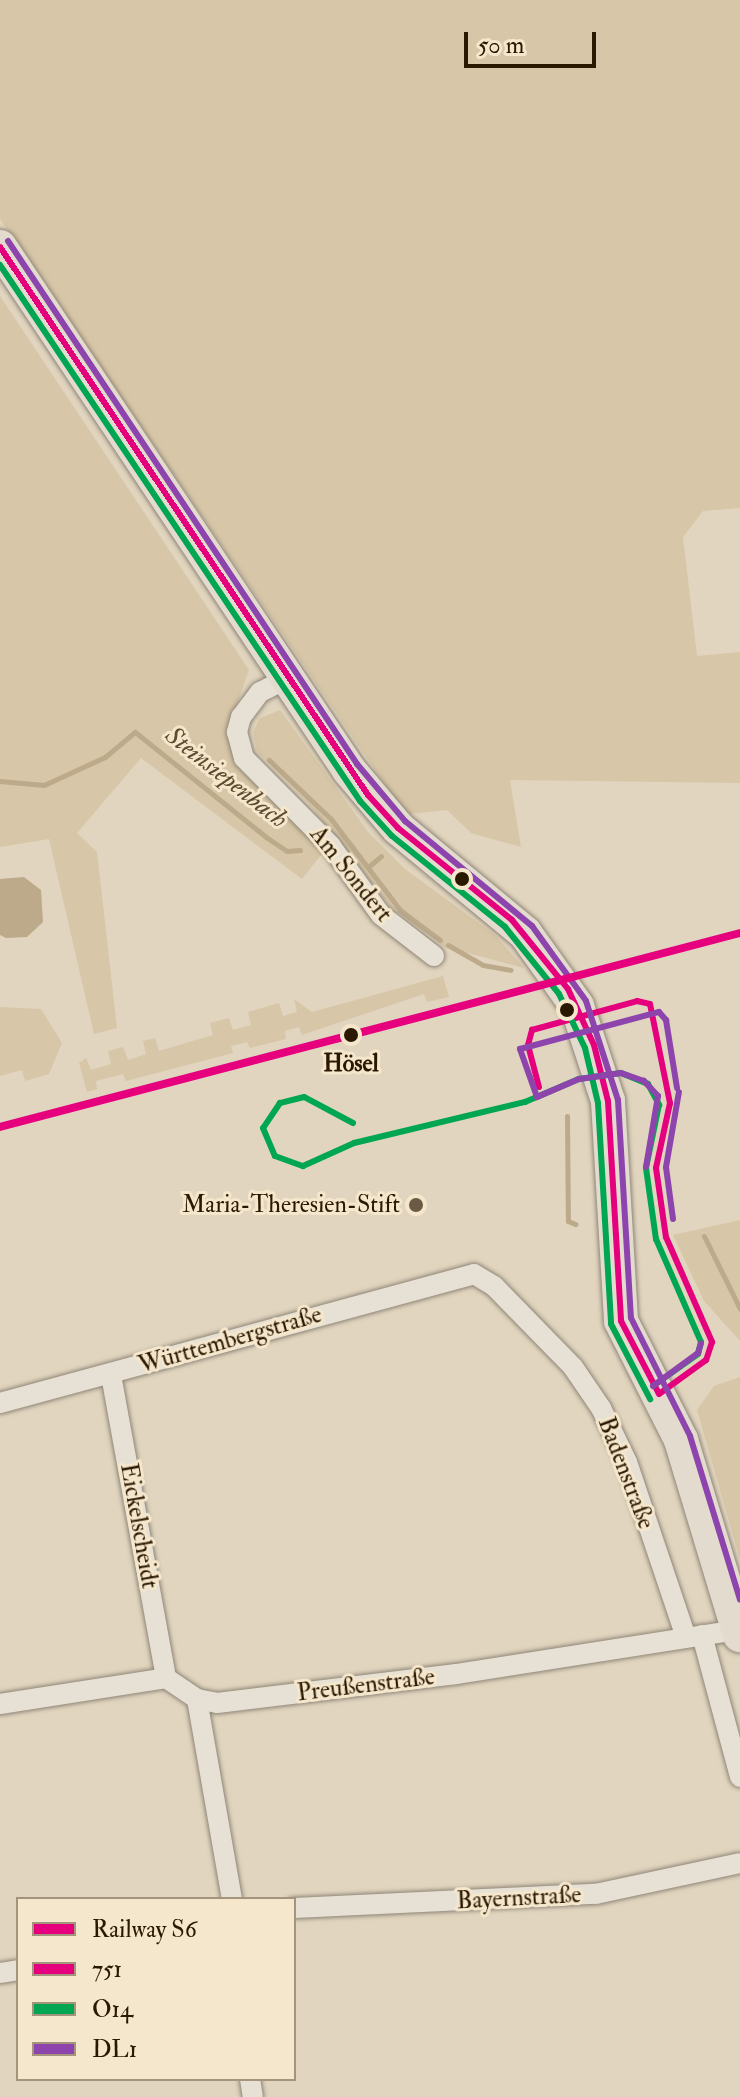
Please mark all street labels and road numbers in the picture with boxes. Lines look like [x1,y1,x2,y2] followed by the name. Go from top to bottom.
[304,820,398,928] street label: Am Sondert
[135,1300,325,1380] street label: Württembergstraße
[591,1413,661,1533] street label: Badenstraße
[114,1461,164,1591] street label: Eickelscheidt
[296,1662,436,1708] street label: Preußenstraße
[456,1880,582,1916] street label: Bayernstraße

